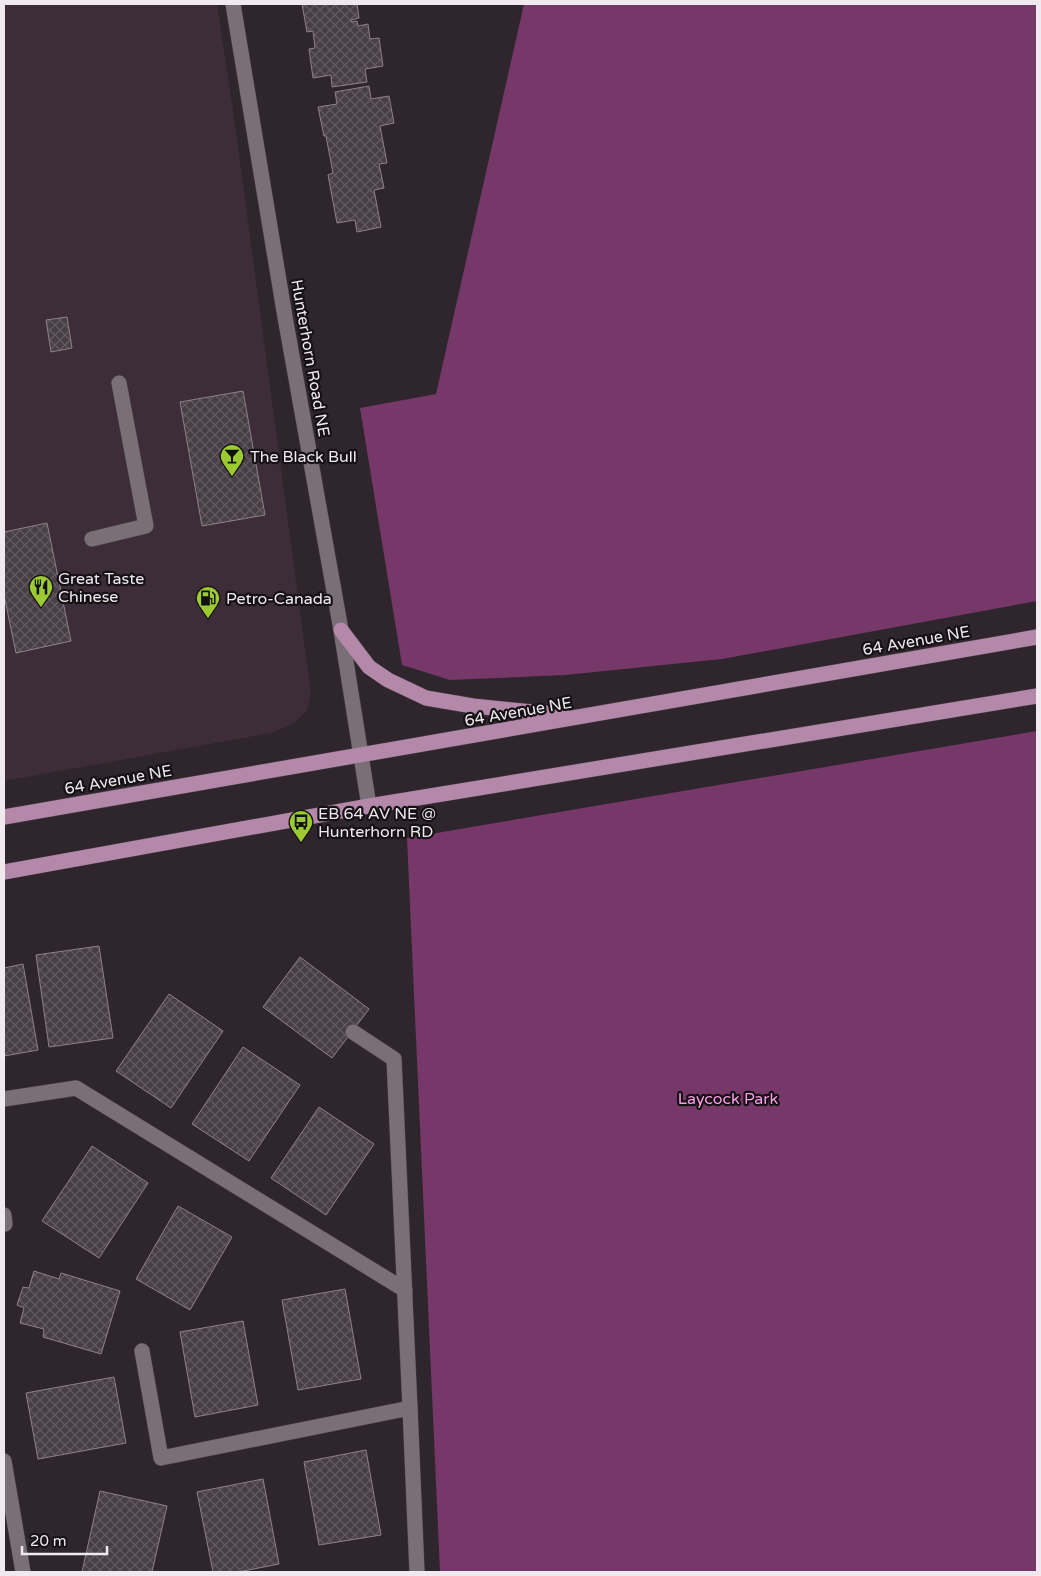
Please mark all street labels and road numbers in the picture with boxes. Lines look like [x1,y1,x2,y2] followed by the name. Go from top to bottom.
[286,278,334,438] street label: Hunterhorn Road NE
[861,622,971,660] street label: 64 Avenue NE
[463,693,573,731] street label: 64 Avenue NE
[63,761,173,799] street label: 64 Avenue NE

